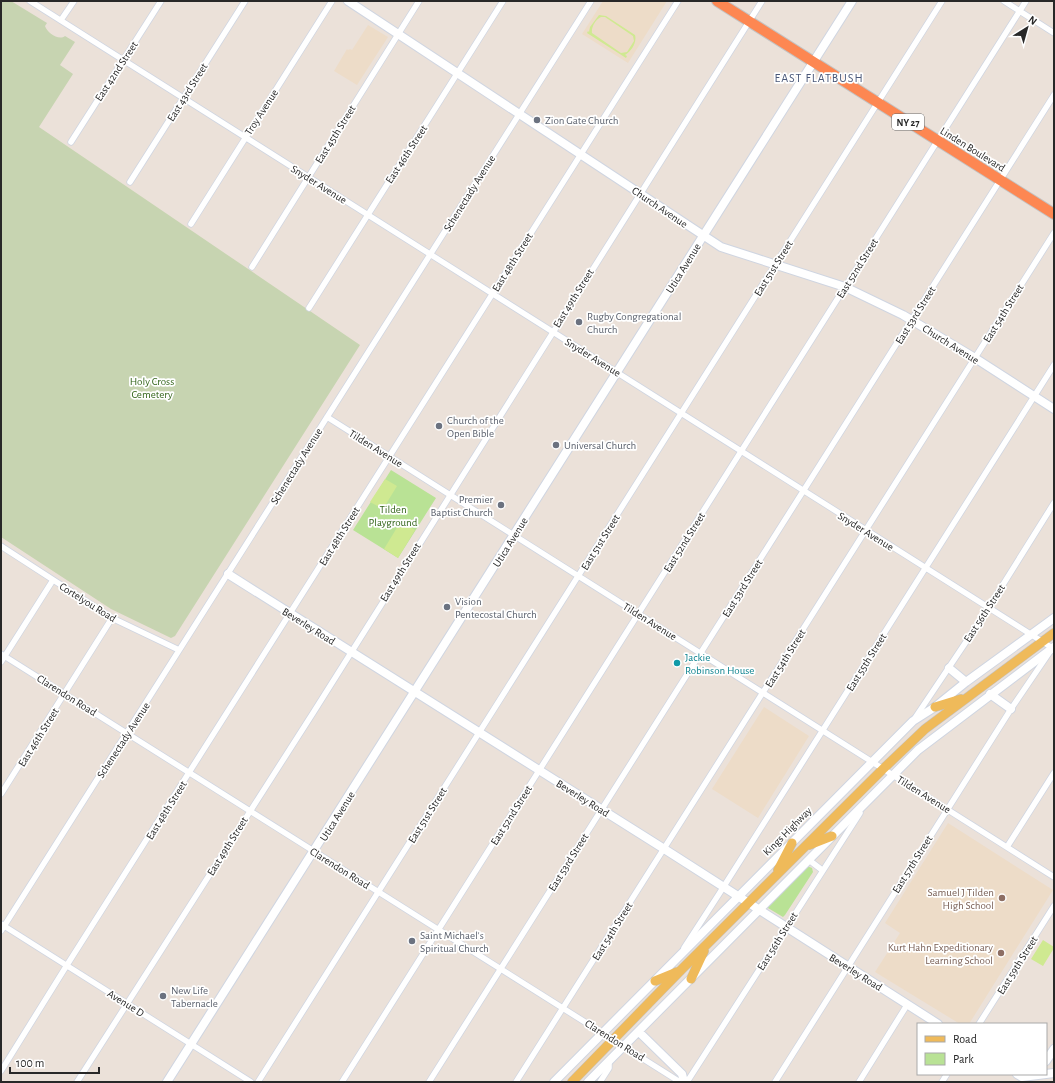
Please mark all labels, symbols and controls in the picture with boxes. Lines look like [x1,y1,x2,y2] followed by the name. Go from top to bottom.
[1007,8,1047,48] north arrow
[1026,14,1039,27] text: N
[93,39,140,103] street label: East 42nd Street
[165,61,210,123] street label: East 43rd Street
[774,72,864,84] district label: EAST FLATBUSH
[243,87,280,137] street label: Troy Avenue
[313,103,358,165] street label: East 45th Street
[892,114,924,130] road number: NY 27
[532,115,542,125] marker: Zion Gate Church
[545,115,619,126] place label: Zion Gate Church
[384,123,430,185] street label: East 46th Street
[938,125,1007,174] street label: Linden Boulevard
[441,153,497,233] street label: Schenectady Avenue
[289,163,348,206] street label: Snyder Avenue
[630,185,689,230] street label: Church Avenue
[490,231,535,294] street label: East 48th Street
[835,236,880,300] street label: East 52nd Street
[752,238,795,298] street label: East 51st Street
[664,242,703,295] street label: Utica Avenue
[551,267,596,330] street label: East 49th Street
[981,282,1026,344] street label: East 54th Street
[893,284,938,346] street label: East 53rd Street
[587,311,681,335] place label: Rugby Congregational Church
[574,317,584,327] marker: Rugby Congregational Church
[921,323,981,366] street label: Church Avenue
[563,336,622,379] street label: Snyder Avenue
[130,376,174,400] park label: Holy Cross Cemetery
[447,415,504,439] place label: Church of the Open Bible
[434,421,444,431] marker: Church of the Open Bible
[268,426,324,506] street label: Schenectady Avenue
[347,428,405,469] street label: Tilden Avenue
[551,440,561,450] marker: Universal Church
[564,440,636,451] place label: Universal Church
[430,494,493,518] place label: Premier Baptist Church
[496,500,506,510] marker: Premier Baptist Church
[368,504,418,528] park label: Tilden Playground
[317,505,362,568] street label: East 48th Street
[662,510,707,574] street label: East 52nd Street
[836,510,895,553] street label: Snyder Avenue
[579,512,622,572] street label: East 51st Street
[491,516,530,569] street label: Utica Avenue
[378,541,423,604] street label: East 49th Street
[720,557,765,619] street label: East 53rd Street
[57,581,118,624] street label: Cortelyou Road
[962,582,1007,644] street label: East 56th Street
[455,596,537,620] place label: Vision Pentecostal Church
[621,601,679,642] street label: Tilden Avenue
[442,602,452,612] marker: Vision Pentecostal Church
[280,606,337,647] street label: Beverley Road
[763,627,808,689] street label: East 54th Street
[844,631,889,693] street label: East 55th Street
[685,652,754,676] place label: Jackie Robinson House
[672,658,682,668] marker: Jackie Robinson House
[35,673,99,718] street label: Clarendon Road
[95,700,152,780] street label: Schenectady Avenue
[16,706,61,769] street label: East 46th Street
[895,774,953,815] street label: Tilden Avenue
[554,778,611,819] street label: Beverley Road
[144,779,189,842] street label: East 48th Street
[489,783,534,847] street label: East 52nd Street
[406,785,449,845] street label: East 51st Street
[318,790,357,843] street label: Utica Avenue
[761,805,814,858] street label: Kings Highway
[205,815,250,878] street label: East 49th Street
[546,831,591,893] street label: East 53rd Street
[890,833,935,895] street label: East 57th Street
[308,846,372,891] street label: Clarendon Road
[928,887,994,911] place label: Samuel J Tilden High School
[997,893,1007,903] marker: Samuel J Tilden High School
[590,900,635,962] street label: East 54th Street
[755,910,800,972] street label: East 56th Street
[420,930,489,954] place label: Saint Michael's Spiritual Church
[995,934,1040,996] street label: East 59th Street
[407,936,417,946] marker: Saint Michael's Spiritual Church
[888,942,993,966] place label: Kurt Hahn Expeditionary Learning School
[996,948,1006,958] marker: Kurt Hahn Expeditionary Learning School
[827,952,884,993] street label: Beverley Road
[171,985,218,1009] place label: New Life Tabernacle
[105,988,146,1019] street label: Avenue D
[158,991,168,1001] marker: New Life Tabernacle
[583,1018,647,1063] street label: Clarendon Road
[917,1023,1047,1075] legend
[953,1033,977,1045] text: Road
[10,1049,99,1075] scale bar
[953,1053,974,1065] text: Park
[16,1057,44,1069] text: 100 m

